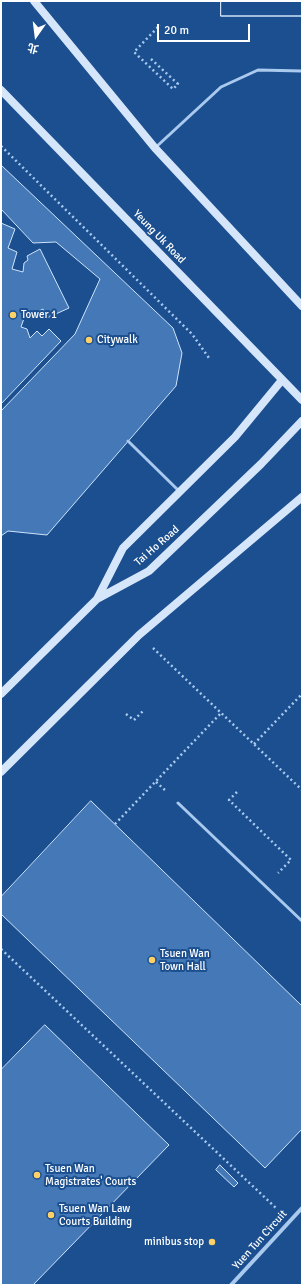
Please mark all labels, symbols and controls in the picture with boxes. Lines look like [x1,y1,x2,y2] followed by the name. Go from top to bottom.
[16,16,56,56] north arrow
[159,16,252,42] scale bar
[164,23,189,38] text: 20 m
[26,40,40,56] text: 北
[130,207,188,267] street label: Yeung Uk Road
[21,308,57,322] place label: Tower 1
[8,310,18,320] marker: Tower 1
[97,333,138,347] place label: Citywalk
[84,335,94,345] marker: Citywalk
[132,523,182,569] street label: Tai Ho Road
[160,947,210,973] place label: Tsuen Wan Town Hall
[147,955,157,965] marker: Tsuen Wan Town Hall
[45,1162,136,1188] place label: Tsuen Wan Magistrates' Courts
[32,1170,42,1180] marker: Tsuen Wan Magistrates' Courts
[59,1202,132,1228] place label: Tsuen Wan Law Courts Building
[230,1208,290,1272] street label: Yuen Tun Circuit
[46,1210,56,1220] marker: Tsuen Wan Law Courts Building
[144,1235,204,1249] place label: minibus stop
[207,1237,217,1247] marker: minibus stop

